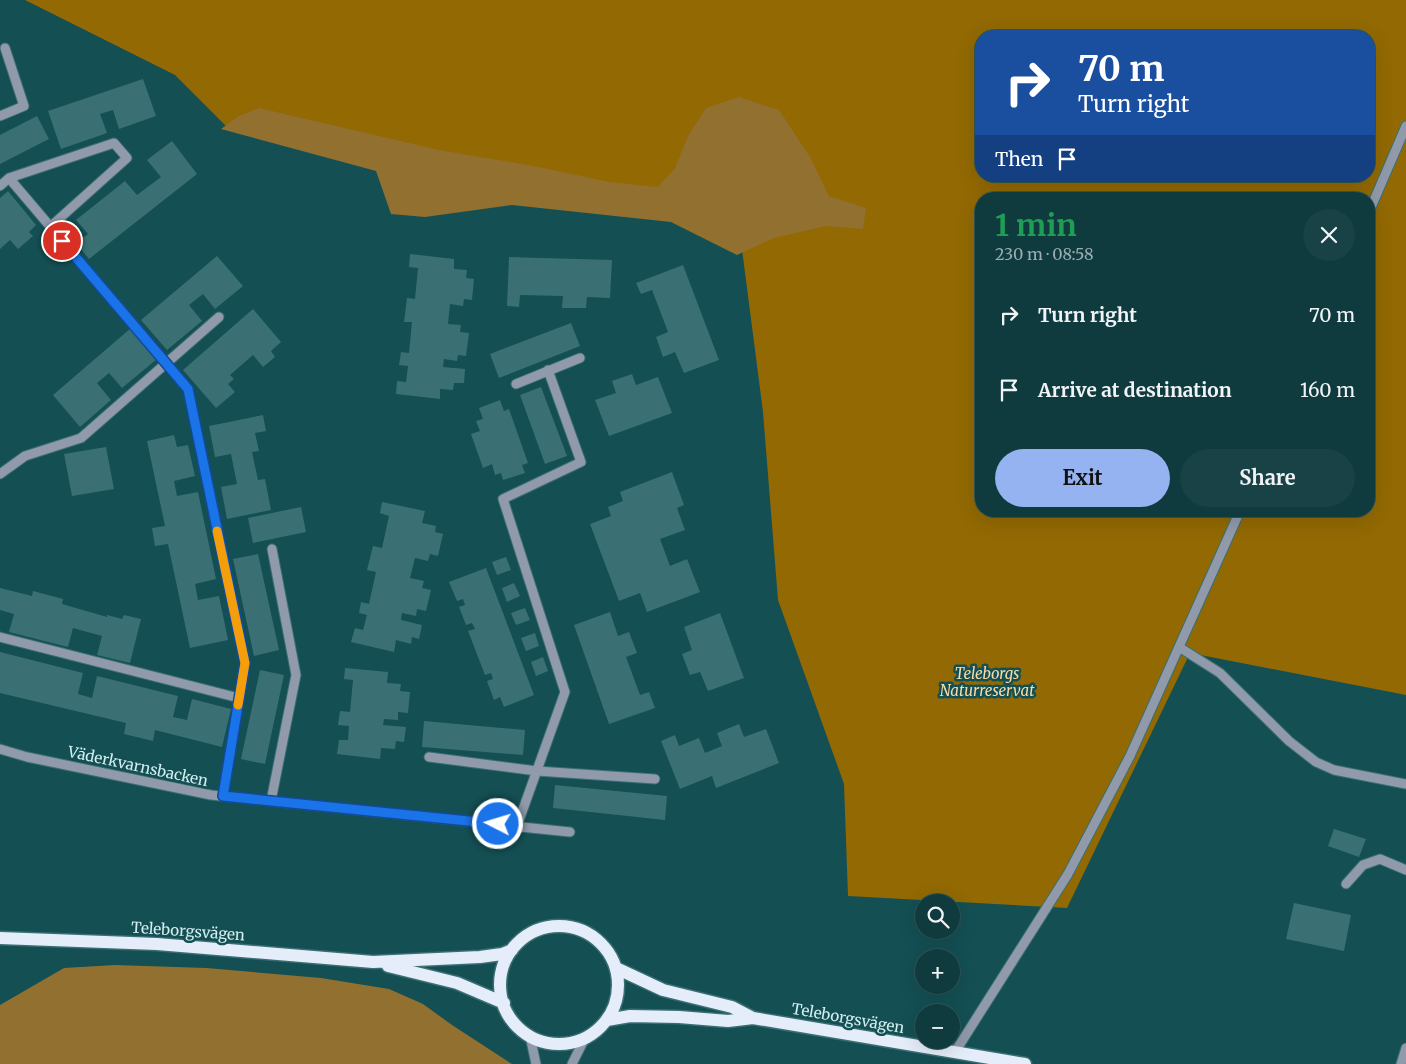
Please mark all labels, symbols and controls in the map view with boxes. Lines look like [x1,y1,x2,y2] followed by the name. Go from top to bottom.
[1078,47,1165,91] text: 70 m
[995,50,1060,115] icon: right
[1078,90,1189,118] text: Turn right
[1053,145,1081,173] icon: arrive
[995,147,1043,171] text: Then
[995,206,1077,244] text: 1 min
[1303,209,1355,261] button: close
[41,220,83,262] pin
[48,227,76,255] icon: arrive
[995,244,1094,264] text: 230 m · 08:58
[995,301,1023,329] icon: right
[1038,303,1137,327] text: Turn right
[1309,303,1355,327] text: 70 m
[995,376,1023,404] icon: arrive
[1038,378,1232,402] text: Arrive at destination
[1300,378,1355,402] text: 160 m
[995,449,1170,507] button: Exit
[1180,449,1355,507] button: Share
[940,664,1035,700] park label: Teleborgs Naturreservat
[65,742,210,790] street label: Väderkvarnsbacken
[471,797,523,849] position arrow
[915,894,960,1049] map controls
[915,894,960,939] button: search
[130,918,246,944] street label: Teleborgsvägen
[915,949,960,994] button: +
[790,999,906,1037] street label: Teleborgsvägen
[915,1004,960,1049] button: −

